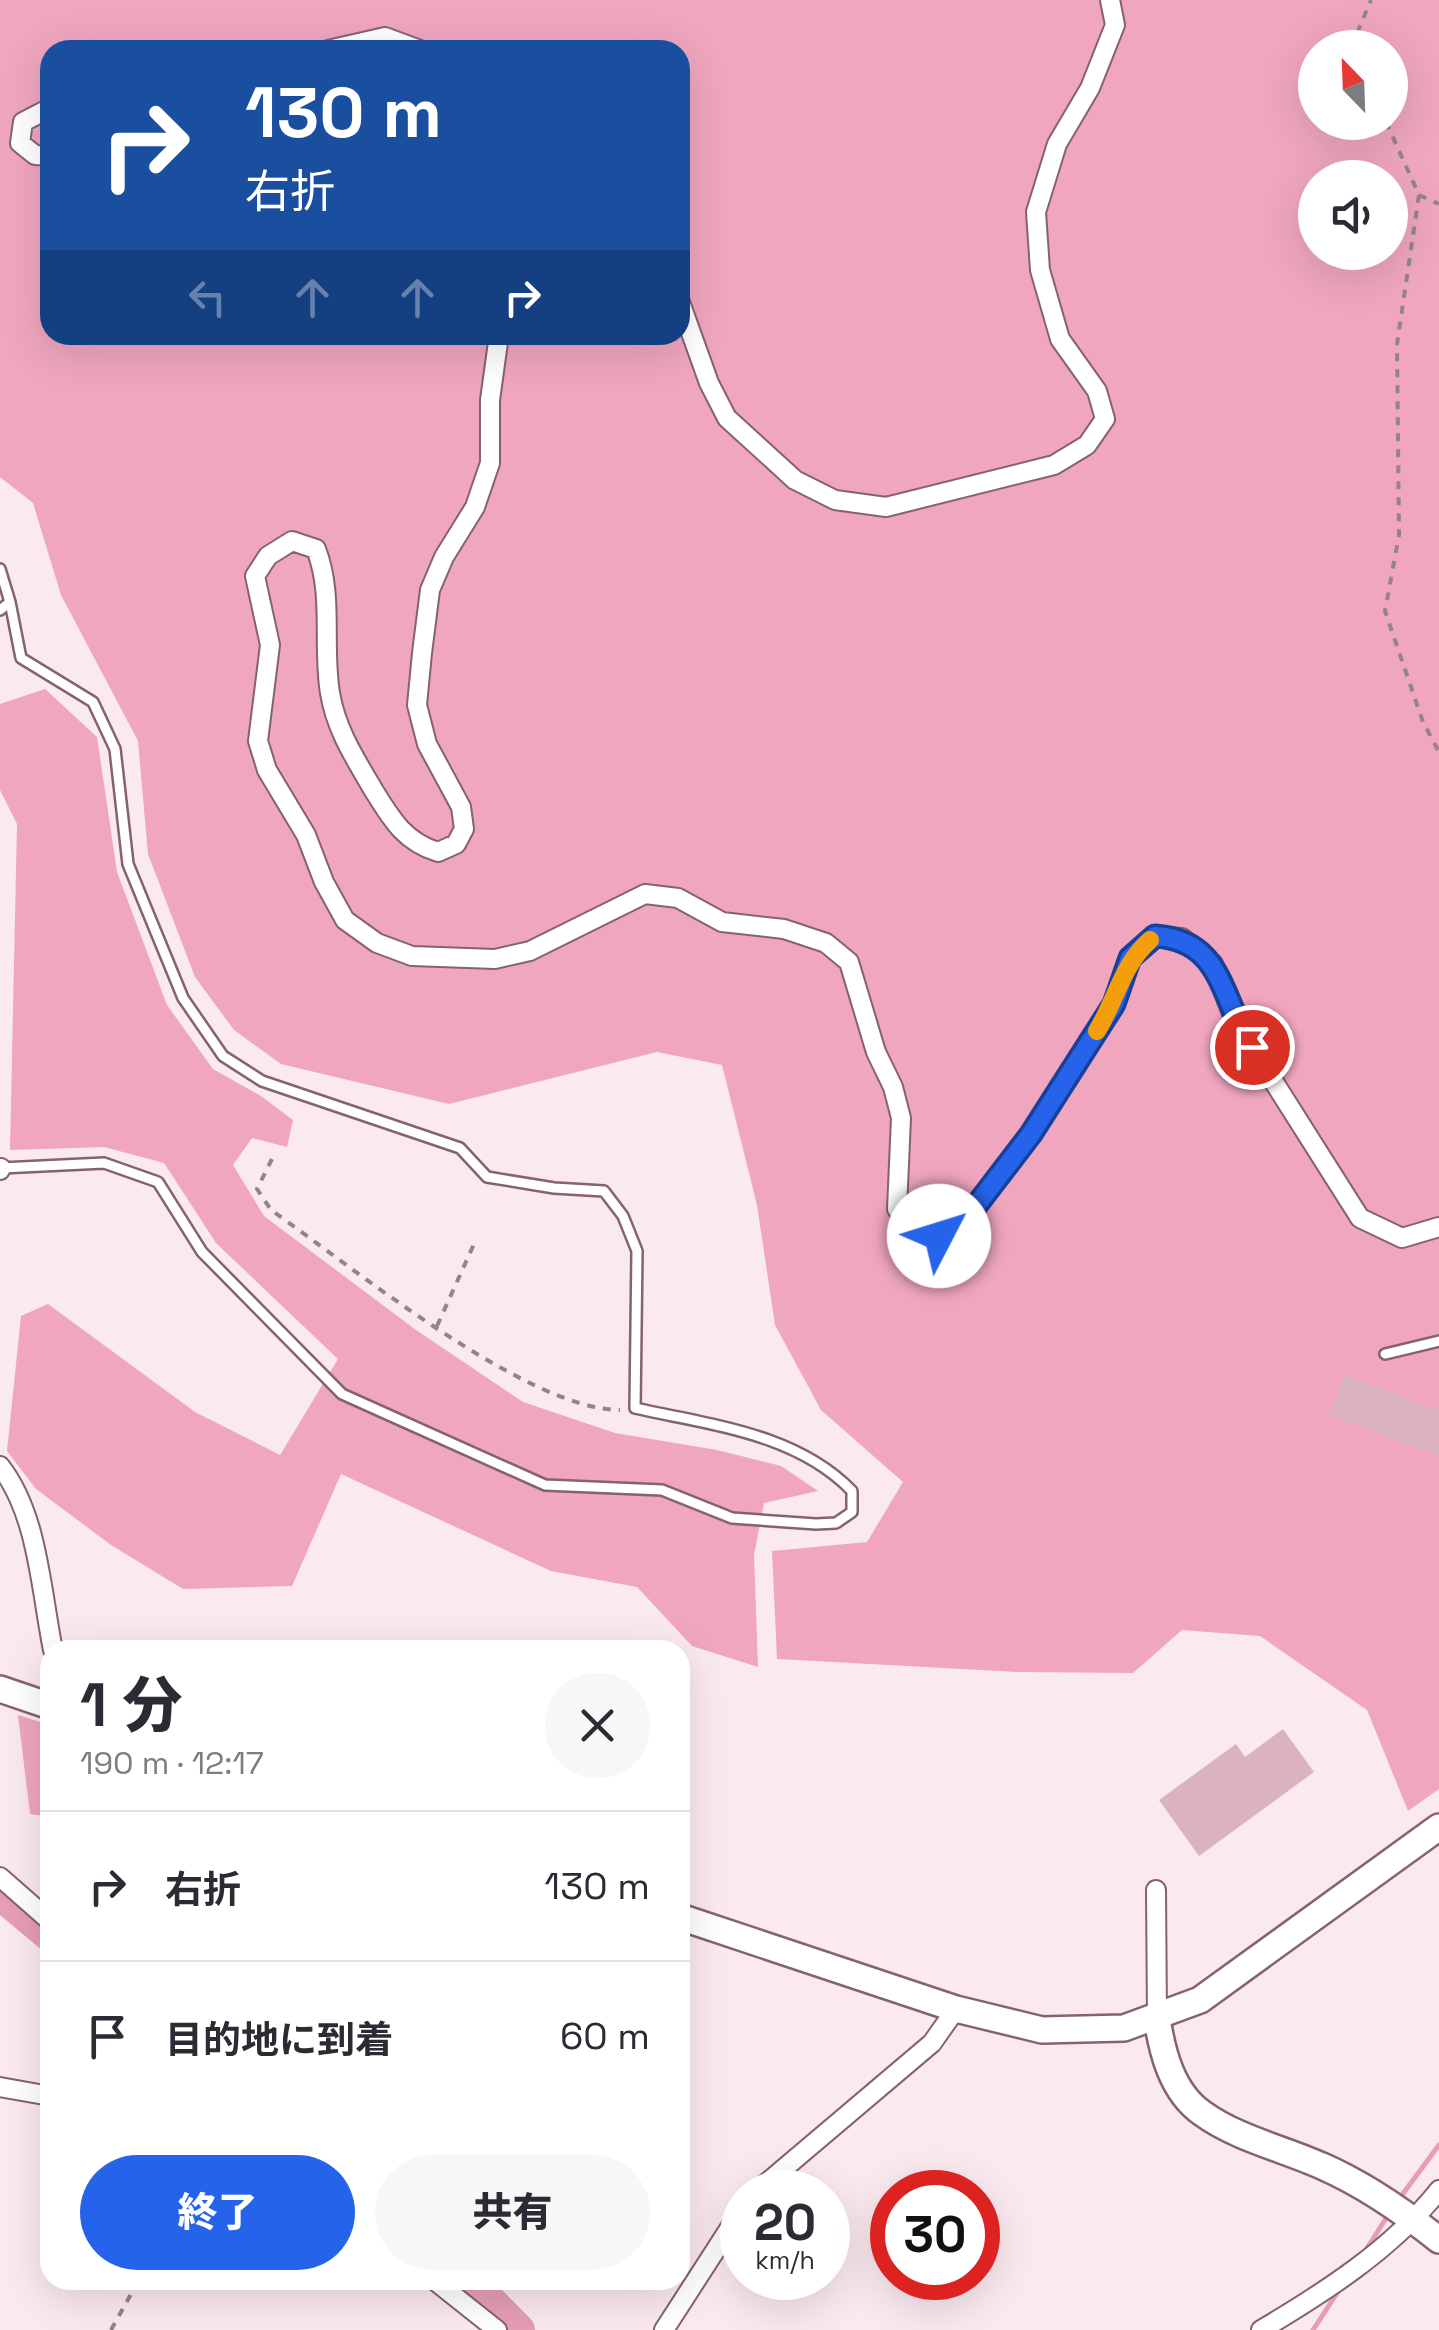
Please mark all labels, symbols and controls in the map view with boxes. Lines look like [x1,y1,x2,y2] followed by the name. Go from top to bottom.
[1298,30,1408,140] north arrow
[1298,30,1408,270] map controls
[245,68,442,157] text: 130 m
[80,80,210,210] icon: right
[1298,160,1408,270] button: sound
[245,163,335,220] text: 右折
[180,270,235,325] icon: left
[285,270,340,325] icon: ahead
[390,270,445,325] icon: ahead
[495,270,550,325] icon: right
[1210,1005,1295,1090] pin
[1225,1020,1280,1075] icon: arrive
[887,1184,991,1288] position arrow
[80,1667,182,1744] text: 1 分
[545,1673,650,1778] button: close
[80,1743,264,1783] text: 190 m · 12:17
[80,1859,135,1914] icon: right
[544,1862,650,1910] text: 130 m
[165,1866,241,1914] text: 右折
[80,2009,135,2064] icon: arrive
[560,2012,650,2060] text: 60 m
[165,2016,393,2064] text: 目的地に到着
[80,2155,355,2270] button: 終了
[375,2155,650,2270] button: 共有
[870,2170,1000,2300] speed limit sign: 30
[754,2191,816,2255] text: 20
[755,2244,815,2276] text: km/h

